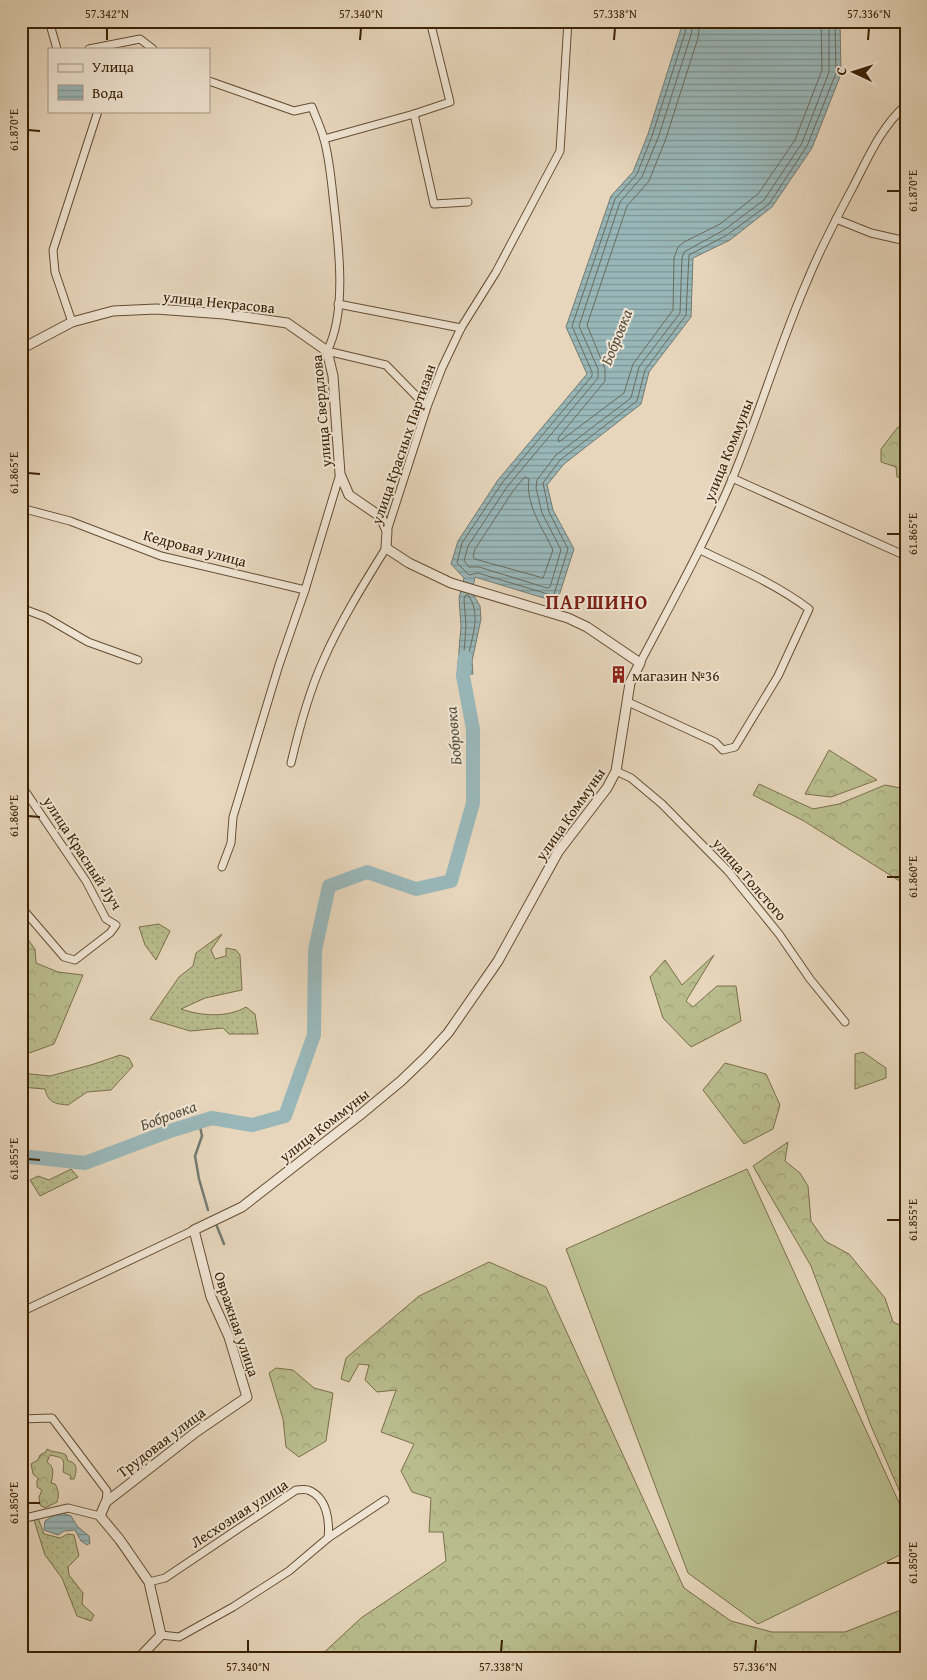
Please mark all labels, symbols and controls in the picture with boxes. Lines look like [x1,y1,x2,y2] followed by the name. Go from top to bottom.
[85,5,129,22] text: 57.342°N
[339,5,383,22] text: 57.340°N
[593,5,637,22] text: 57.338°N
[847,5,891,22] text: 57.336°N
[48,48,210,112] legend
[830,48,880,98] north arrow
[92,56,135,77] text: Улица
[831,66,851,76] text: С
[92,82,124,103] text: Вода
[5,109,22,151] text: 61.870°E
[904,170,921,212] text: 61.870°E
[161,286,277,318] street label: улица Некрасова
[594,305,638,369] water label: Бобровка
[306,353,336,469] street label: улица Свердлова
[365,361,440,528] street label: улица Красных Партизан
[697,395,758,505] street label: улица Коммуны
[5,452,22,494] text: 61.865°E
[904,513,921,555] text: 61.865°E
[141,524,250,572] street label: Кедровая улица
[546,587,648,616] district label: ПАРШИНО
[608,665,628,685] building icon: магазин №36
[632,665,719,686] place label: магазин №36
[438,705,468,766] water label: Бобровка
[530,763,610,865] street label: улица Коммуны
[38,791,128,914] street label: улица Красный Луч
[5,795,22,837] text: 61.860°E
[707,832,792,925] street label: улица Толстого
[904,856,921,898] text: 61.860°E
[274,1083,374,1167] street label: улица Коммуны
[136,1093,200,1136] water label: Бобровка
[5,1138,22,1180] text: 61.855°E
[904,1199,921,1241] text: 61.855°E
[209,1269,265,1380] street label: Овражная улица
[112,1401,210,1482] street label: Трудовая улица
[186,1473,293,1552] street label: Лесхозная улица
[5,1482,22,1524] text: 61.850°E
[904,1542,921,1584] text: 61.850°E
[226,1658,270,1675] text: 57.340°N
[479,1658,523,1675] text: 57.338°N
[733,1658,777,1675] text: 57.336°N

